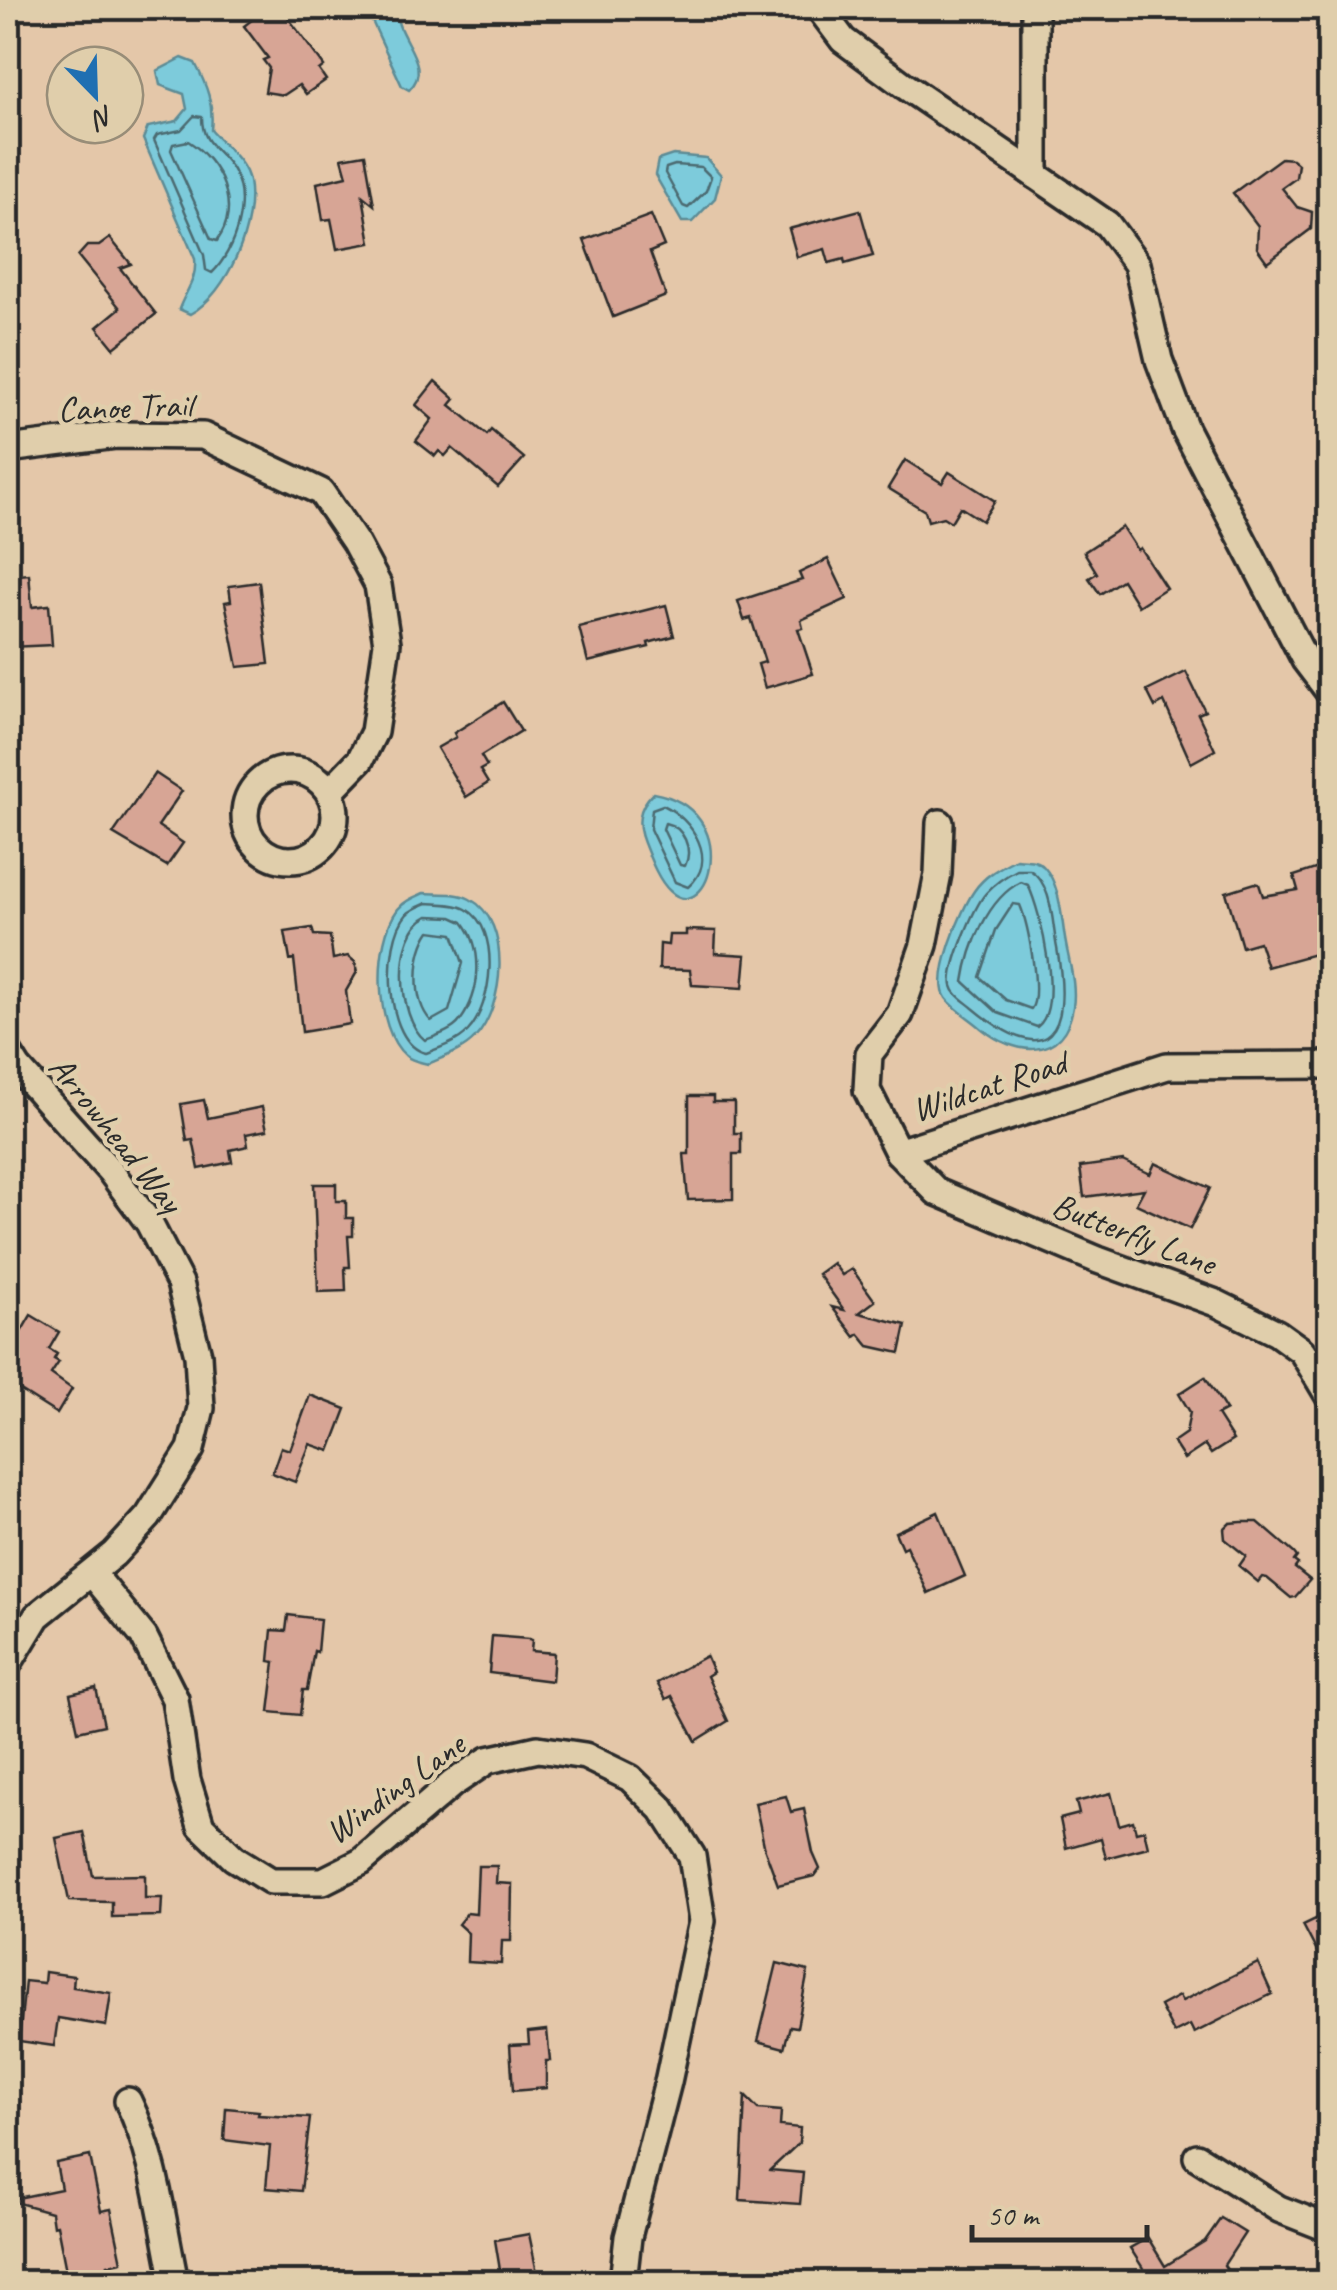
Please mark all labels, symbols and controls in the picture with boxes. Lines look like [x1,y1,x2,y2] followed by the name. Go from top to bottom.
[45,45,145,145] north arrow
[85,98,119,139] text: N
[57,382,199,432] street label: Canoe Trail
[906,1038,1077,1132] street label: Wildcat Road
[39,1046,195,1224] street label: Arrowhead Way
[1046,1182,1224,1287] street label: Butterfly Lane
[316,1721,476,1854] street label: Winding Lane
[972,2180,1147,2242] scale bar
[987,2196,1040,2234] text: 50 m

